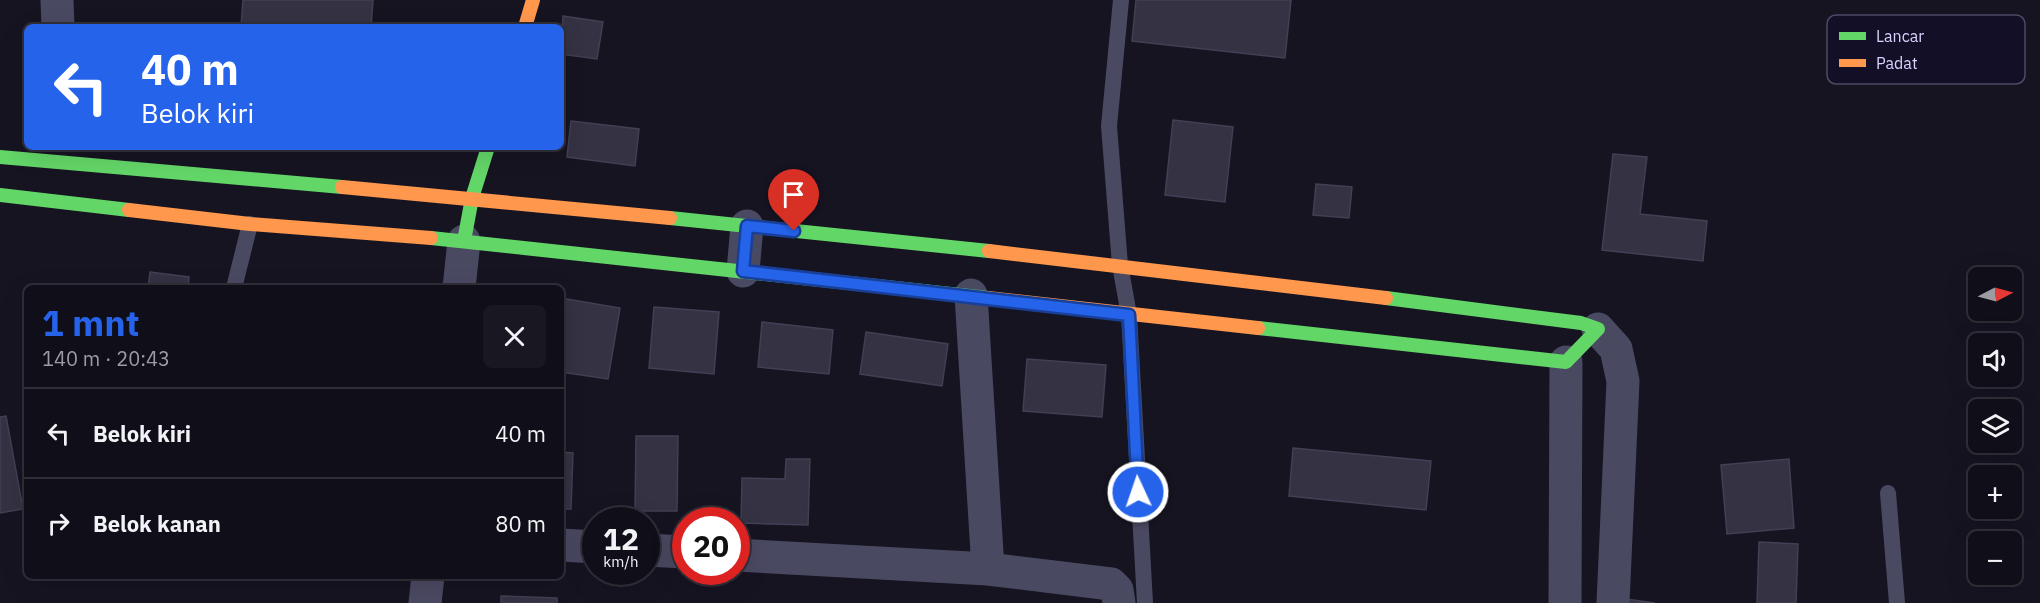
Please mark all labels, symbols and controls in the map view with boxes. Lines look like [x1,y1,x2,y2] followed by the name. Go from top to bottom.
[1827,15,2025,84] legend
[1876,26,1924,46] text: Lancar
[141,42,239,97] text: 40 m
[42,48,120,126] icon: left
[1876,53,1918,73] text: Padat
[141,95,254,130] text: Belok kiri
[768,169,819,231] pin
[777,178,810,211] icon: arrive
[1968,267,2022,321] north arrow
[1968,267,2022,585] map controls
[42,299,140,346] text: 1 mnt
[483,305,546,368] button: close
[1968,333,2022,387] button: sound
[42,345,170,372] text: 140 m · 20:43
[1968,399,2022,453] button: layers
[42,417,75,450] icon: left
[93,419,191,448] text: Belok kiri
[495,419,546,448] text: 40 m
[1106,460,1170,524] position arrow
[1968,465,2022,519] button: +
[42,507,75,540] icon: right
[672,507,750,585] speed limit sign: 20
[93,509,221,538] text: Belok kanan
[495,509,546,538] text: 80 m
[603,519,639,558] text: 12
[1968,531,2022,585] button: −
[603,552,639,571] text: km/h

